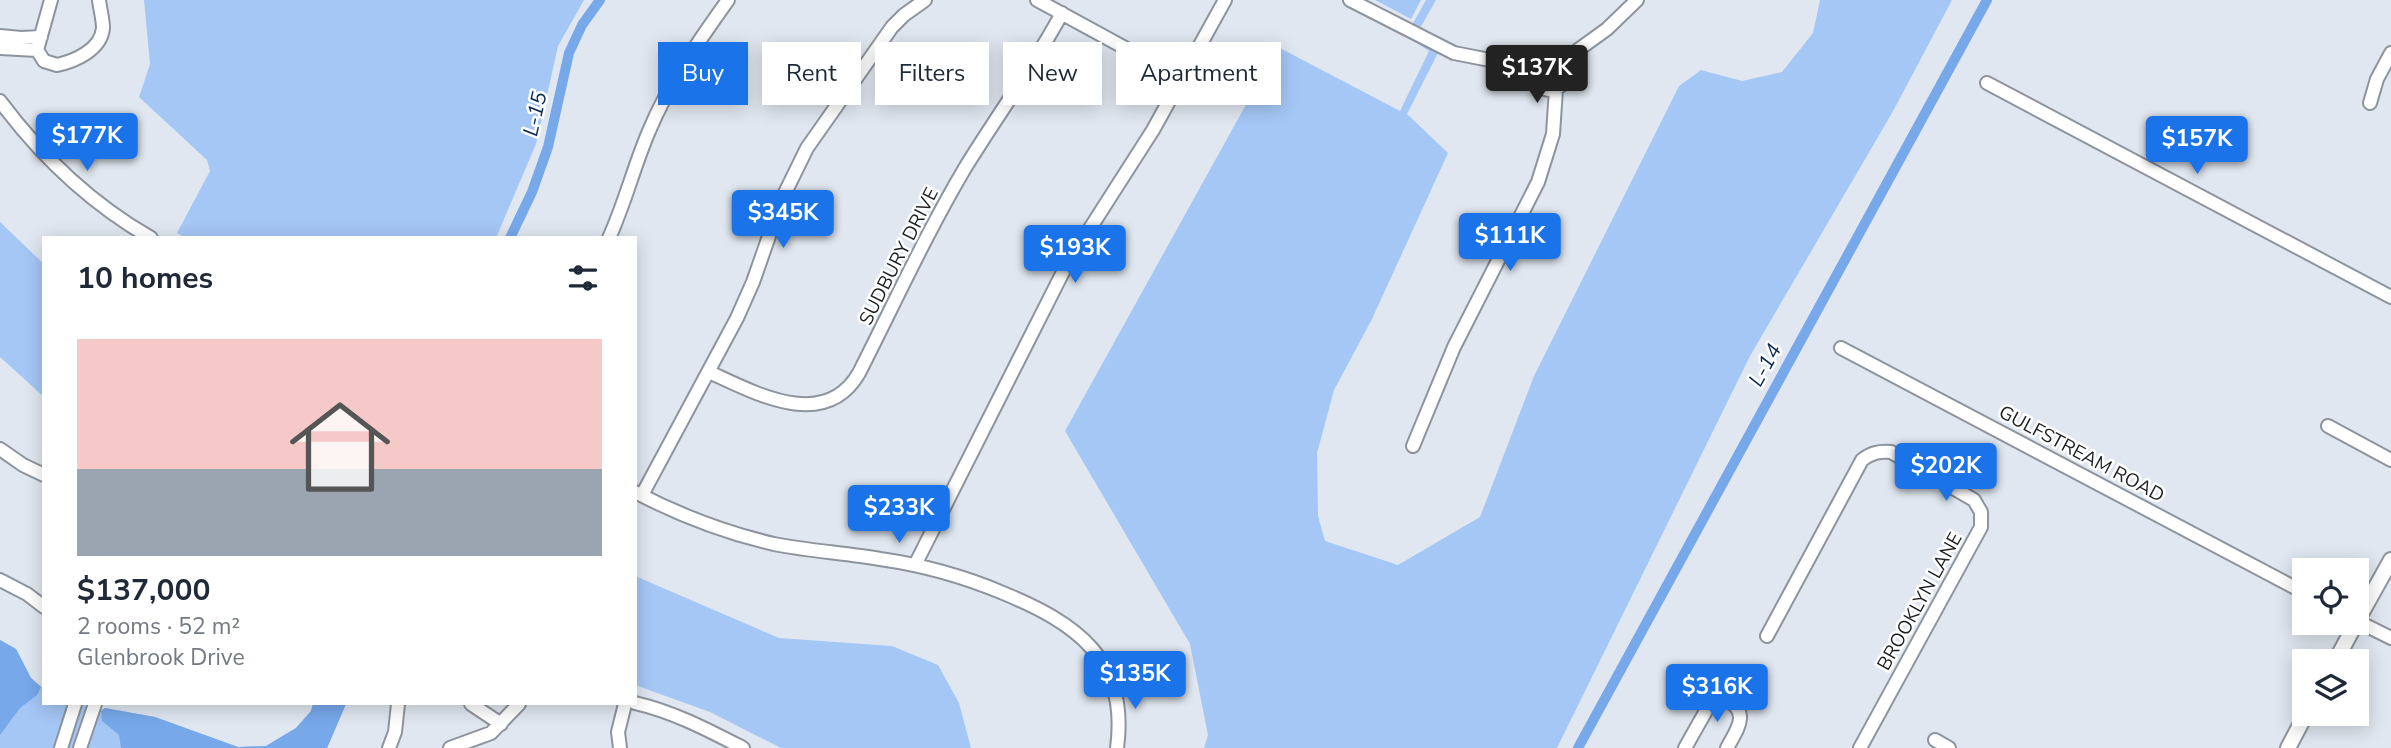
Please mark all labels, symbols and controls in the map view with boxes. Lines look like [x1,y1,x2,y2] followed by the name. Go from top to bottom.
[658,42,748,105] chip: Buy
[762,42,861,105] chip: Rent
[875,42,989,105] chip: Filters
[1003,42,1102,105] chip: New
[1116,42,1281,105] chip: Apartment
[1488,46,1586,105] pin: $137K
[1502,52,1572,83] text: $137K
[516,89,554,139] water label: L-15
[38,114,136,173] pin: $177K
[2148,116,2246,176] pin: $157K
[52,120,122,151] text: $177K
[2162,123,2232,154] text: $157K
[853,183,945,330] street label: SUDBURY DRIVE
[734,190,832,250] pin: $345K
[748,197,818,228] text: $345K
[1461,214,1559,273] pin: $111K
[1475,220,1545,251] text: $111K
[1026,226,1124,285] pin: $193K
[1040,232,1110,263] text: $193K
[77,258,213,299] text: 10 homes
[564,259,602,297] icon: filters
[1742,339,1788,391] water label: L-14
[277,384,403,510] icon: home
[1994,399,2169,509] street label: GULFSTREAM ROAD
[1897,444,1995,503] pin: $202K
[1911,450,1981,481] text: $202K
[850,486,948,545] pin: $233K
[864,492,934,523] text: $233K
[1871,528,1969,675] street label: BROOKLYN LANE
[2292,558,2369,726] map controls
[2292,558,2369,635] button: locate
[77,570,210,611] text: $137,000
[77,611,240,642] text: 2 rooms · 52 m²
[77,642,245,673] text: Glenbrook Drive
[2292,649,2369,726] button: layers
[1086,652,1184,711] pin: $135K
[1100,658,1170,689] text: $135K
[1668,664,1766,724] pin: $316K
[1682,671,1752,702] text: $316K

